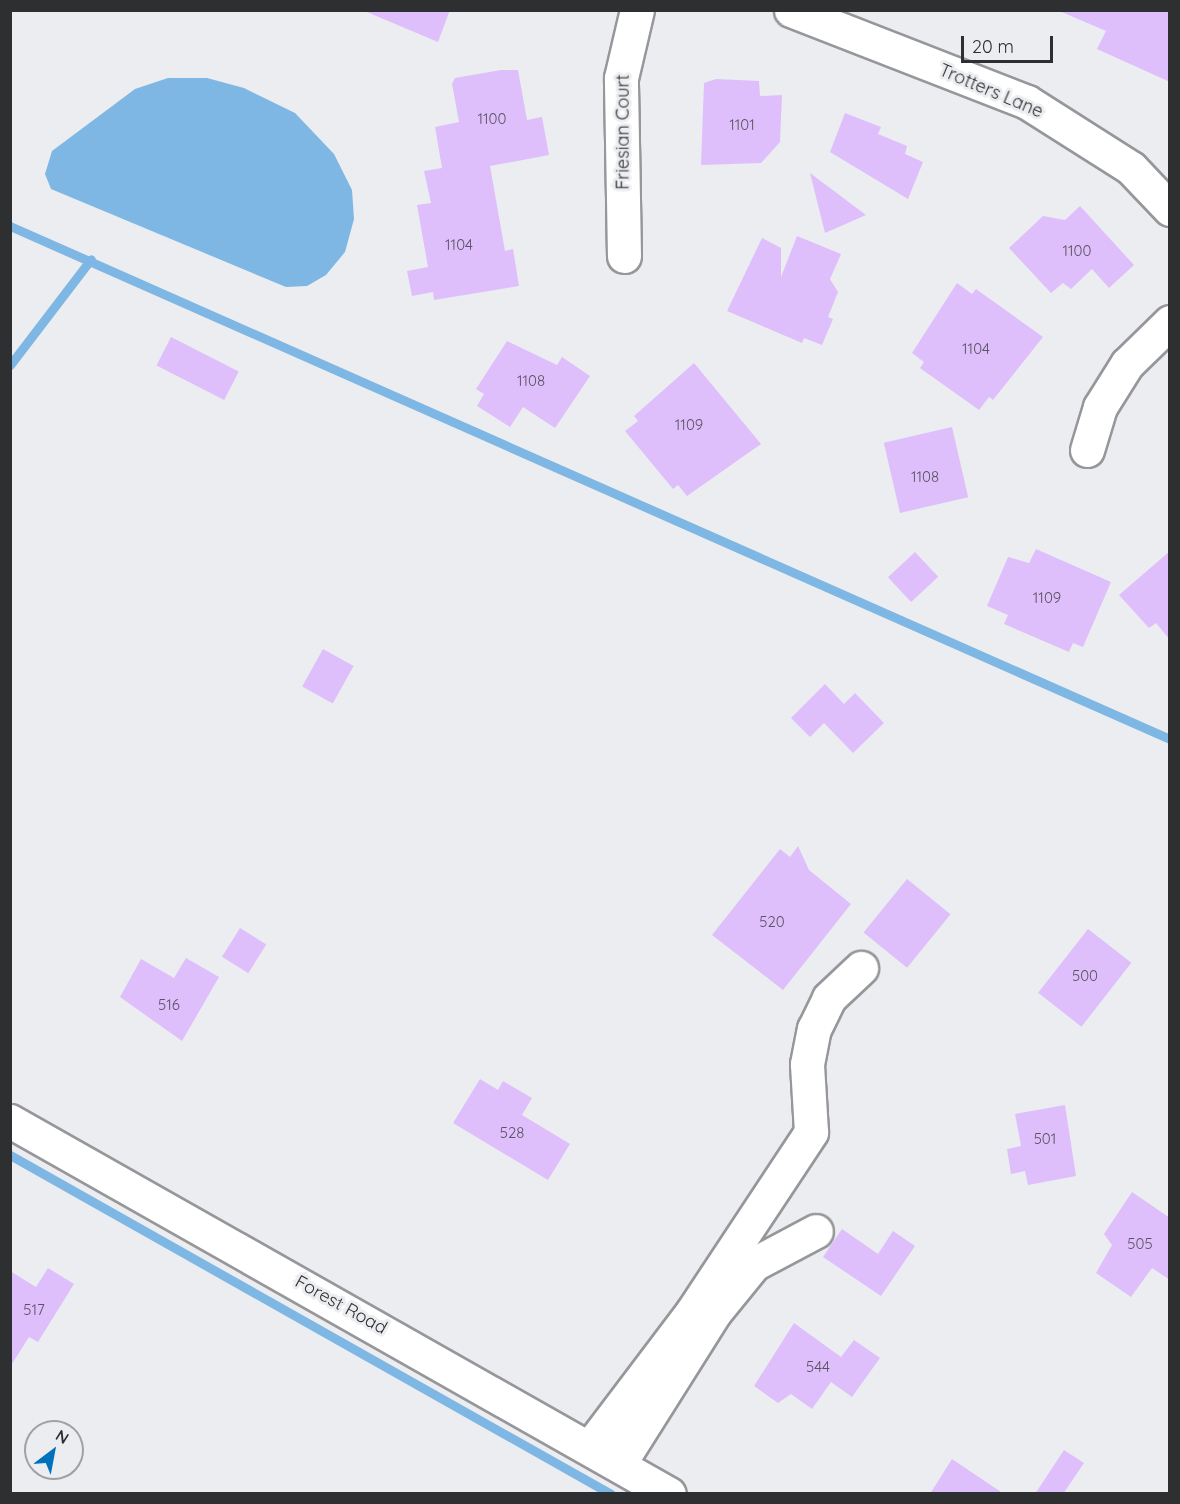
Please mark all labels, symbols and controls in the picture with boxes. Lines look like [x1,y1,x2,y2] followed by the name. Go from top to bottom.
[964,24,1056,62] scale bar
[972,35,1014,58] text: 20 m
[936,59,1046,123] street label: Trotters Lane
[612,74,634,190] street label: Friesian Court
[478,110,506,128] house number: 1100
[729,116,755,134] house number: 1101
[445,236,473,254] house number: 1104
[1063,242,1091,260] house number: 1100
[962,340,990,358] house number: 1104
[517,372,545,390] house number: 1108
[675,416,703,434] house number: 1109
[911,468,939,486] house number: 1108
[1033,589,1061,607] house number: 1109
[759,913,785,931] house number: 520
[1072,967,1098,985] house number: 500
[158,996,180,1014] house number: 516
[500,1124,524,1142] house number: 528
[1034,1130,1056,1148] house number: 501
[1127,1235,1153,1253] house number: 505
[291,1271,391,1339] street label: Forest Road
[23,1301,45,1319] house number: 517
[806,1358,830,1376] house number: 544
[24,1420,84,1480] north arrow
[52,1425,73,1448] text: N

